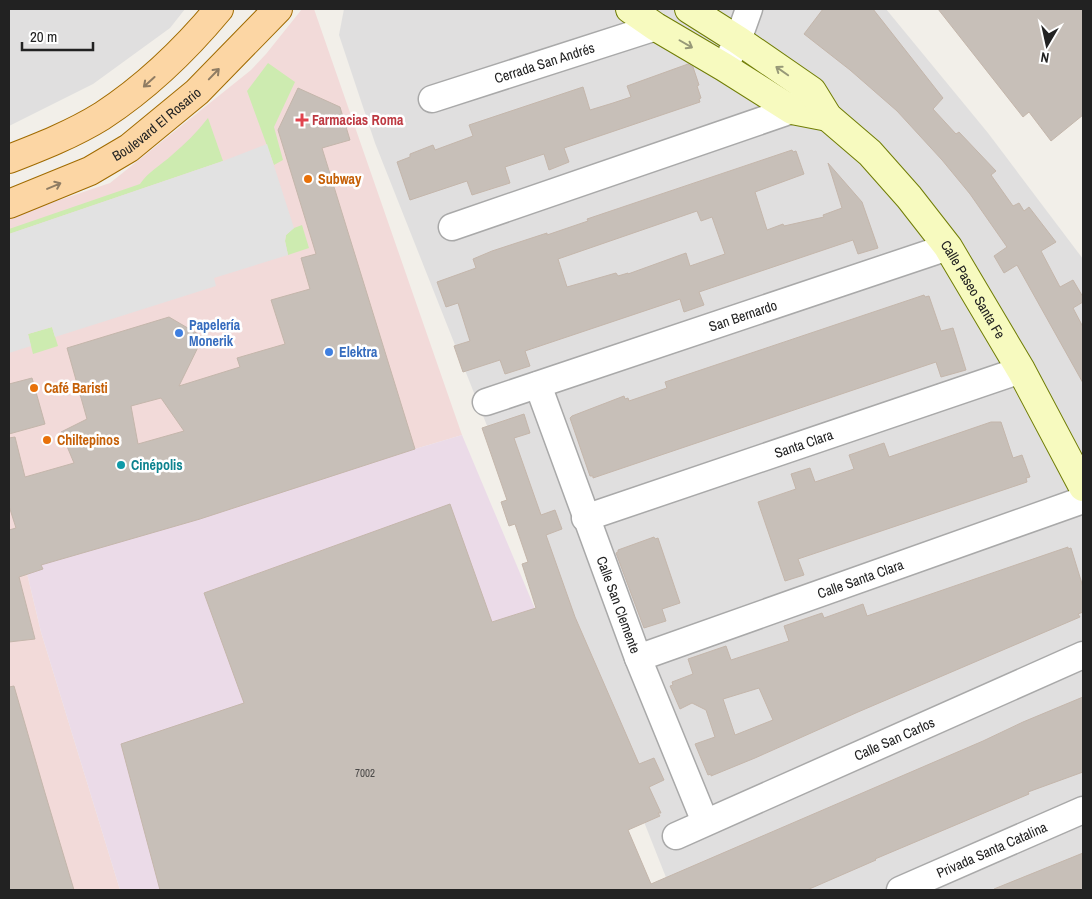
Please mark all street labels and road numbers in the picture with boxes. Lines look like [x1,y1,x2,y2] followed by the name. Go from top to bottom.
[492,38,597,87] street label: Cerrada San Andrés
[109,83,205,165] street label: Boulevard El Rosario
[937,236,1009,342] street label: Calle Paseo Santa Fe
[706,296,779,336] street label: San Bernardo
[772,425,836,462] street label: Santa Clara
[592,554,645,656] street label: Calle San Clemente
[815,555,906,603] street label: Calle Santa Clara
[851,713,938,765] street label: Calle San Carlos
[934,818,1050,882] street label: Privada Santa Catalina

